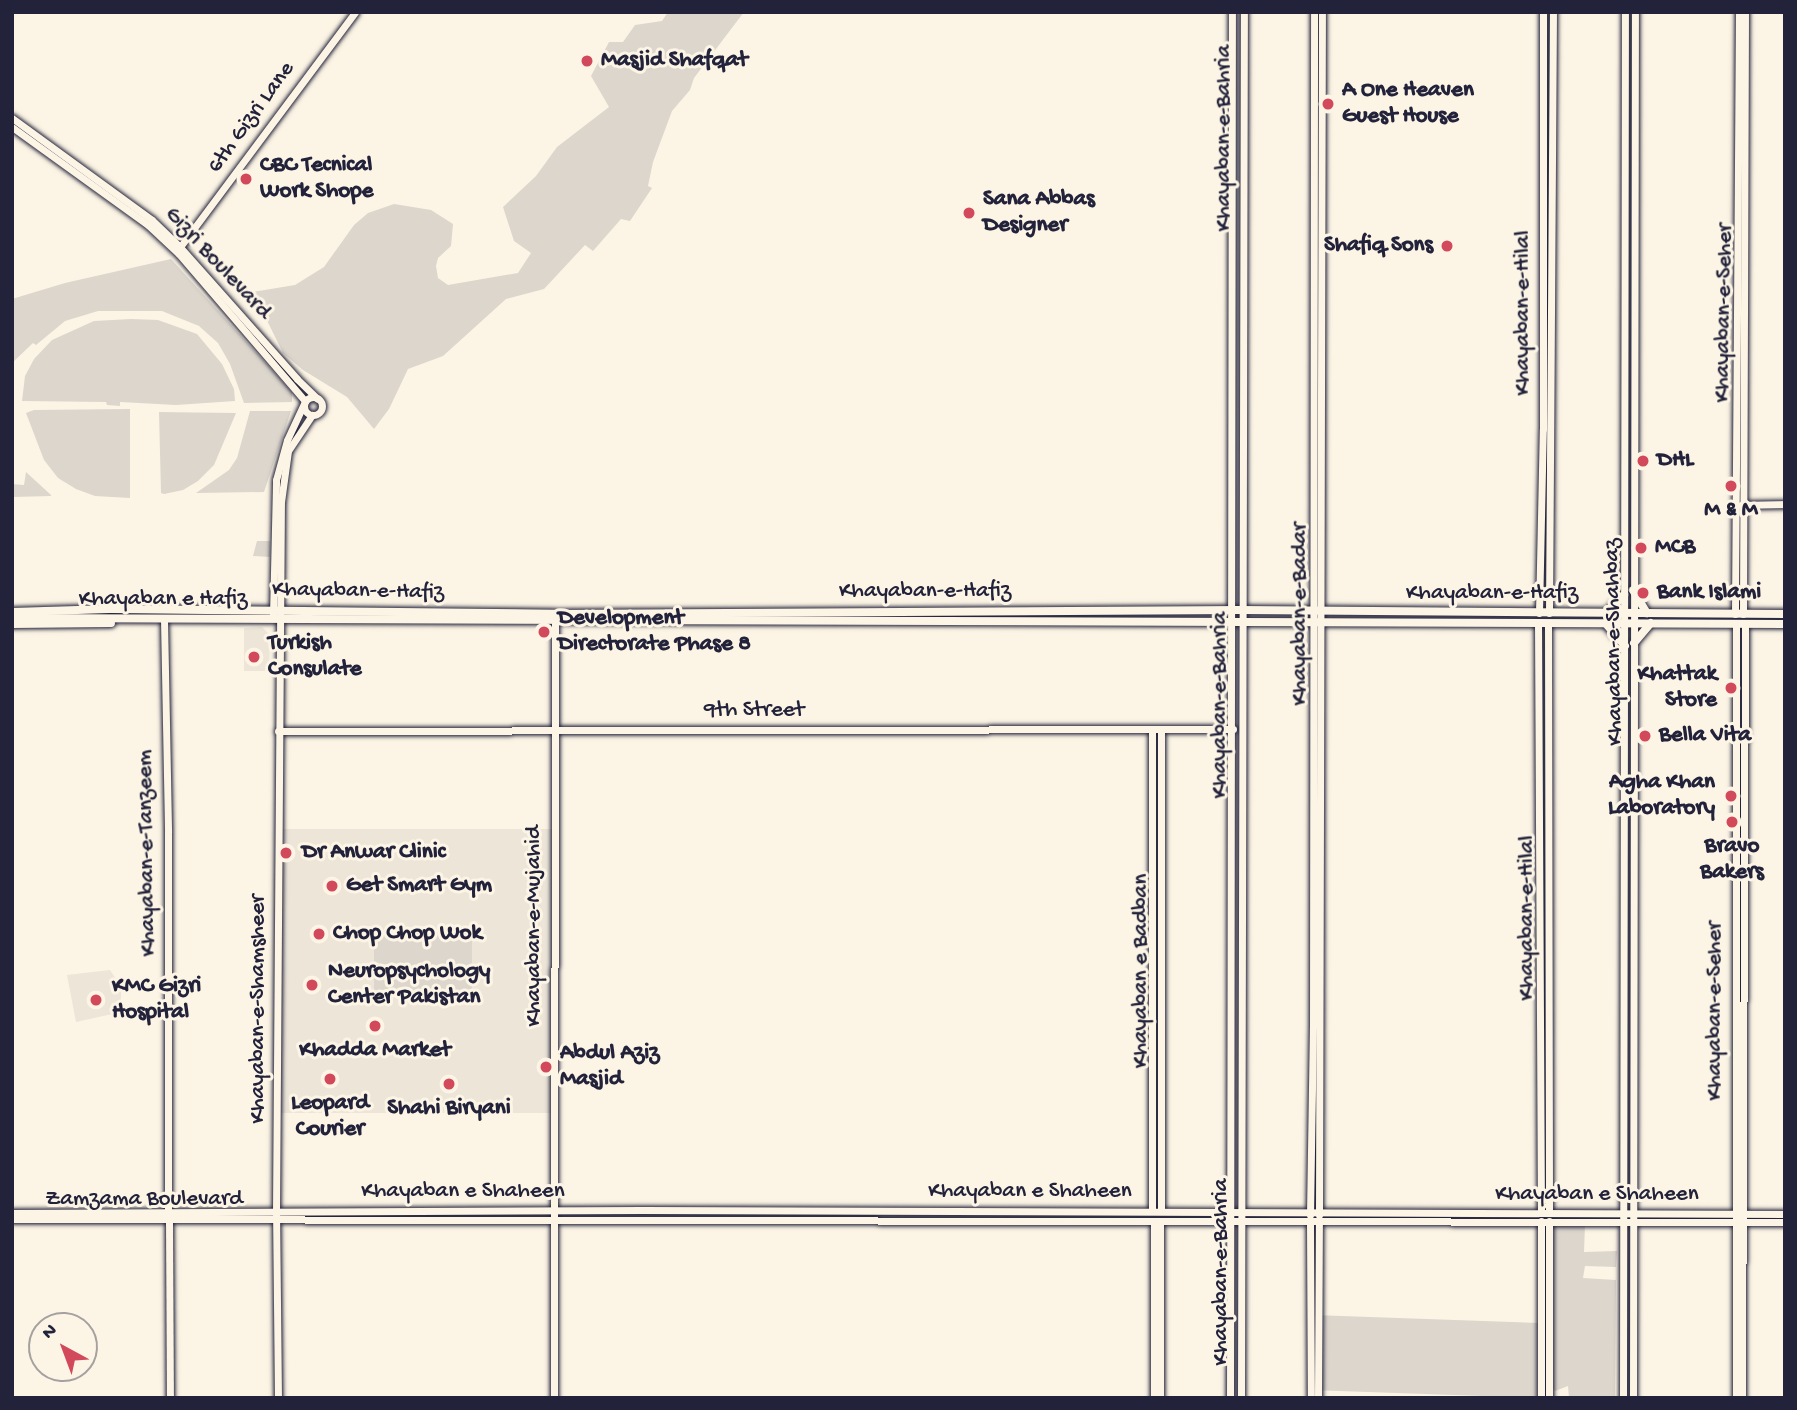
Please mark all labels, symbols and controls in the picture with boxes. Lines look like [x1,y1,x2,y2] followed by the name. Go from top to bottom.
[1211,45,1239,231] street label: Khayaban-e-Bahria
[601,47,748,75] place label: Masjid Shafqat
[579,53,595,69] marker: Masjid Shafqat
[202,57,302,179] street label: 6th Gizri Lane
[1342,77,1474,131] place label: A One Heaven Guest House
[1320,96,1336,112] marker: A One Heaven Guest House
[260,152,373,206] place label: CBC Tecnical Work Shope
[238,171,254,187] marker: CBC Tecnical Work Shope
[983,186,1095,240] place label: Sana Abbas Designer
[158,202,276,326] street label: Gizri Boulevard
[961,205,977,221] marker: Sana Abbas Designer
[1710,223,1740,403] street label: Khayaban-e-Seher
[1510,230,1538,396] street label: Khayaban-e-Hilal
[1324,232,1433,260] place label: Shafiq Sons
[1439,238,1455,254] marker: Shafiq Sons
[1657,447,1694,475] place label: DHL
[1635,453,1651,469] marker: DHL
[1723,478,1739,494] marker: M & M
[1704,497,1758,525] place label: M & M
[1287,523,1315,705] street label: Khayaban-e-Badar
[1655,534,1695,562] place label: MCB
[1599,538,1631,746] street label: Khayaban-e-Shahbaz
[1633,540,1649,556] marker: MCB
[272,577,444,607] street label: Khayaban-e-Hafiz
[839,578,1011,606] street label: Khayaban-e-Hafiz
[1657,579,1761,607] place label: Bank Islami
[1406,580,1578,608] street label: Khayaban-e-Hafiz
[1635,585,1651,601] marker: Bank Islami
[79,586,247,614] street label: Khayaban e Hafiz
[558,605,751,659] place label: Development Directorate Phase 8
[1207,612,1235,798] street label: Khayaban-e-Bahria
[536,624,552,640] marker: Development Directorate Phase 8
[268,630,362,684] place label: Turkish Consulate
[246,649,262,665] marker: Turkish Consulate
[1637,661,1717,715] place label: Khattak Store
[1723,680,1739,696] marker: Khattak Store
[704,697,804,725] street label: 9th Street
[1659,722,1751,750] place label: Bella Vita
[1637,728,1653,744] marker: Bella Vita
[132,749,164,957] street label: Khayaban-e-Tanzeem
[1608,769,1715,823] place label: Agha Khan Laboratory
[1721,786,1741,806] marker: Agha Khan Laboratory
[1724,814,1740,830] marker: Bravo Bakers
[521,825,549,1027] street label: Khayaban-e-Mujahid
[1700,833,1764,887] place label: Bravo Bakers
[1514,835,1542,1001] street label: Khayaban-e-Hilal
[302,839,446,867] place label: Dr Anwar Clinic
[276,843,296,863] marker: Dr Anwar Clinic
[346,872,492,900] place label: Get Smart Gym
[1128,874,1156,1068] street label: Khayaban e Badban
[324,878,340,894] marker: Get Smart Gym
[245,895,273,1123] street label: Khayaban-e-Shamsheer
[333,920,482,948] place label: Chop Chop Wok
[1702,922,1730,1100] street label: Khayaban-e-Seher
[311,926,327,942] marker: Chop Chop Wok
[328,958,490,1012] place label: Neuropsychology Center Pakistan
[112,973,201,1027] place label: KMC Gizri Hospital
[302,975,322,995] marker: Neuropsychology Center Pakistan
[86,990,106,1010] marker: KMC Gizri Hospital
[367,1018,383,1034] marker: Khadda Market
[299,1037,451,1065] place label: Khadda Market
[560,1040,659,1094] place label: Abdul Aziz Masjid
[538,1059,554,1075] marker: Abdul Aziz Masjid
[322,1071,338,1087] marker: Leopard Courier
[441,1076,457,1092] marker: Shahi Biryani
[291,1090,369,1144] place label: Leopard Courier
[387,1095,511,1123] place label: Shahi Biryani
[361,1178,565,1206] street label: Khayaban e Shaheen
[928,1178,1132,1206] street label: Khayaban e Shaheen
[1208,1179,1236,1365] street label: Khayaban-e-Bahria
[1495,1181,1699,1209] street label: Khayaban e Shaheen
[45,1186,243,1214] street label: Zamzama Boulevard
[28,1312,98,1382] north arrow
[38,1320,62,1345] text: N

